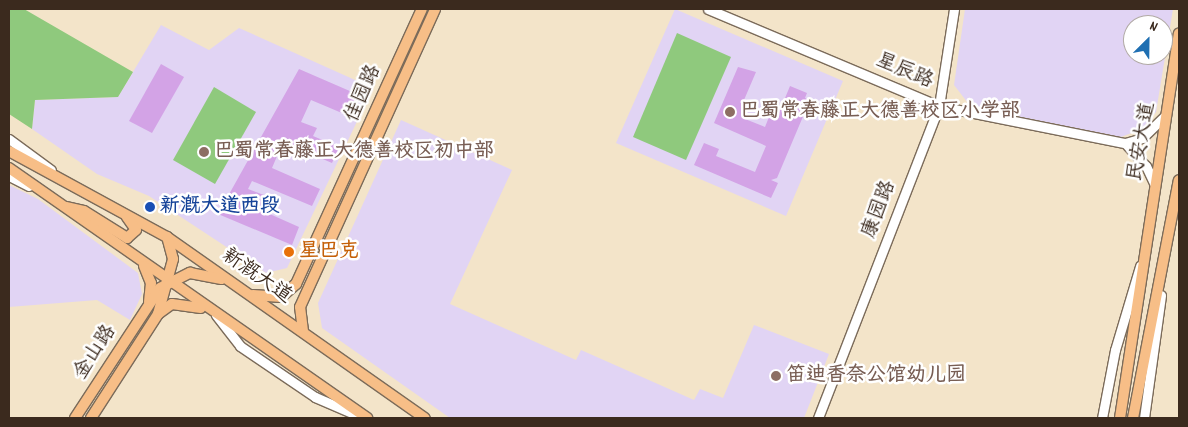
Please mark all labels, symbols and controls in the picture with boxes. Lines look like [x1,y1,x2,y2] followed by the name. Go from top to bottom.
[1123,15,1173,65] north arrow
[1146,17,1161,38] text: N
[872,49,936,95] street label: 星辰路
[341,62,387,126] street label: 佳园路
[740,100,1020,124] place label: 巴蜀常春藤正大德善校区小学部
[1124,101,1162,183] street label: 民安大道
[724,106,736,118] marker: 巴蜀常春藤正大德善校区小学部
[214,140,494,164] place label: 巴蜀常春藤正大德善校区初中部
[198,146,210,158] marker: 巴蜀常春藤正大德善校区初中部
[858,178,902,242] street label: 康园路
[160,195,280,219] place label: 新溉大道西段
[144,201,156,213] marker: 新溉大道西段
[299,240,359,264] place label: 星巴克
[216,244,296,310] street label: 新溉大道
[283,246,295,258] marker: 星巴克
[70,321,122,385] street label: 金山路
[786,364,966,388] place label: 笛迪香奈公馆幼儿园
[770,370,782,382] marker: 笛迪香奈公馆幼儿园

